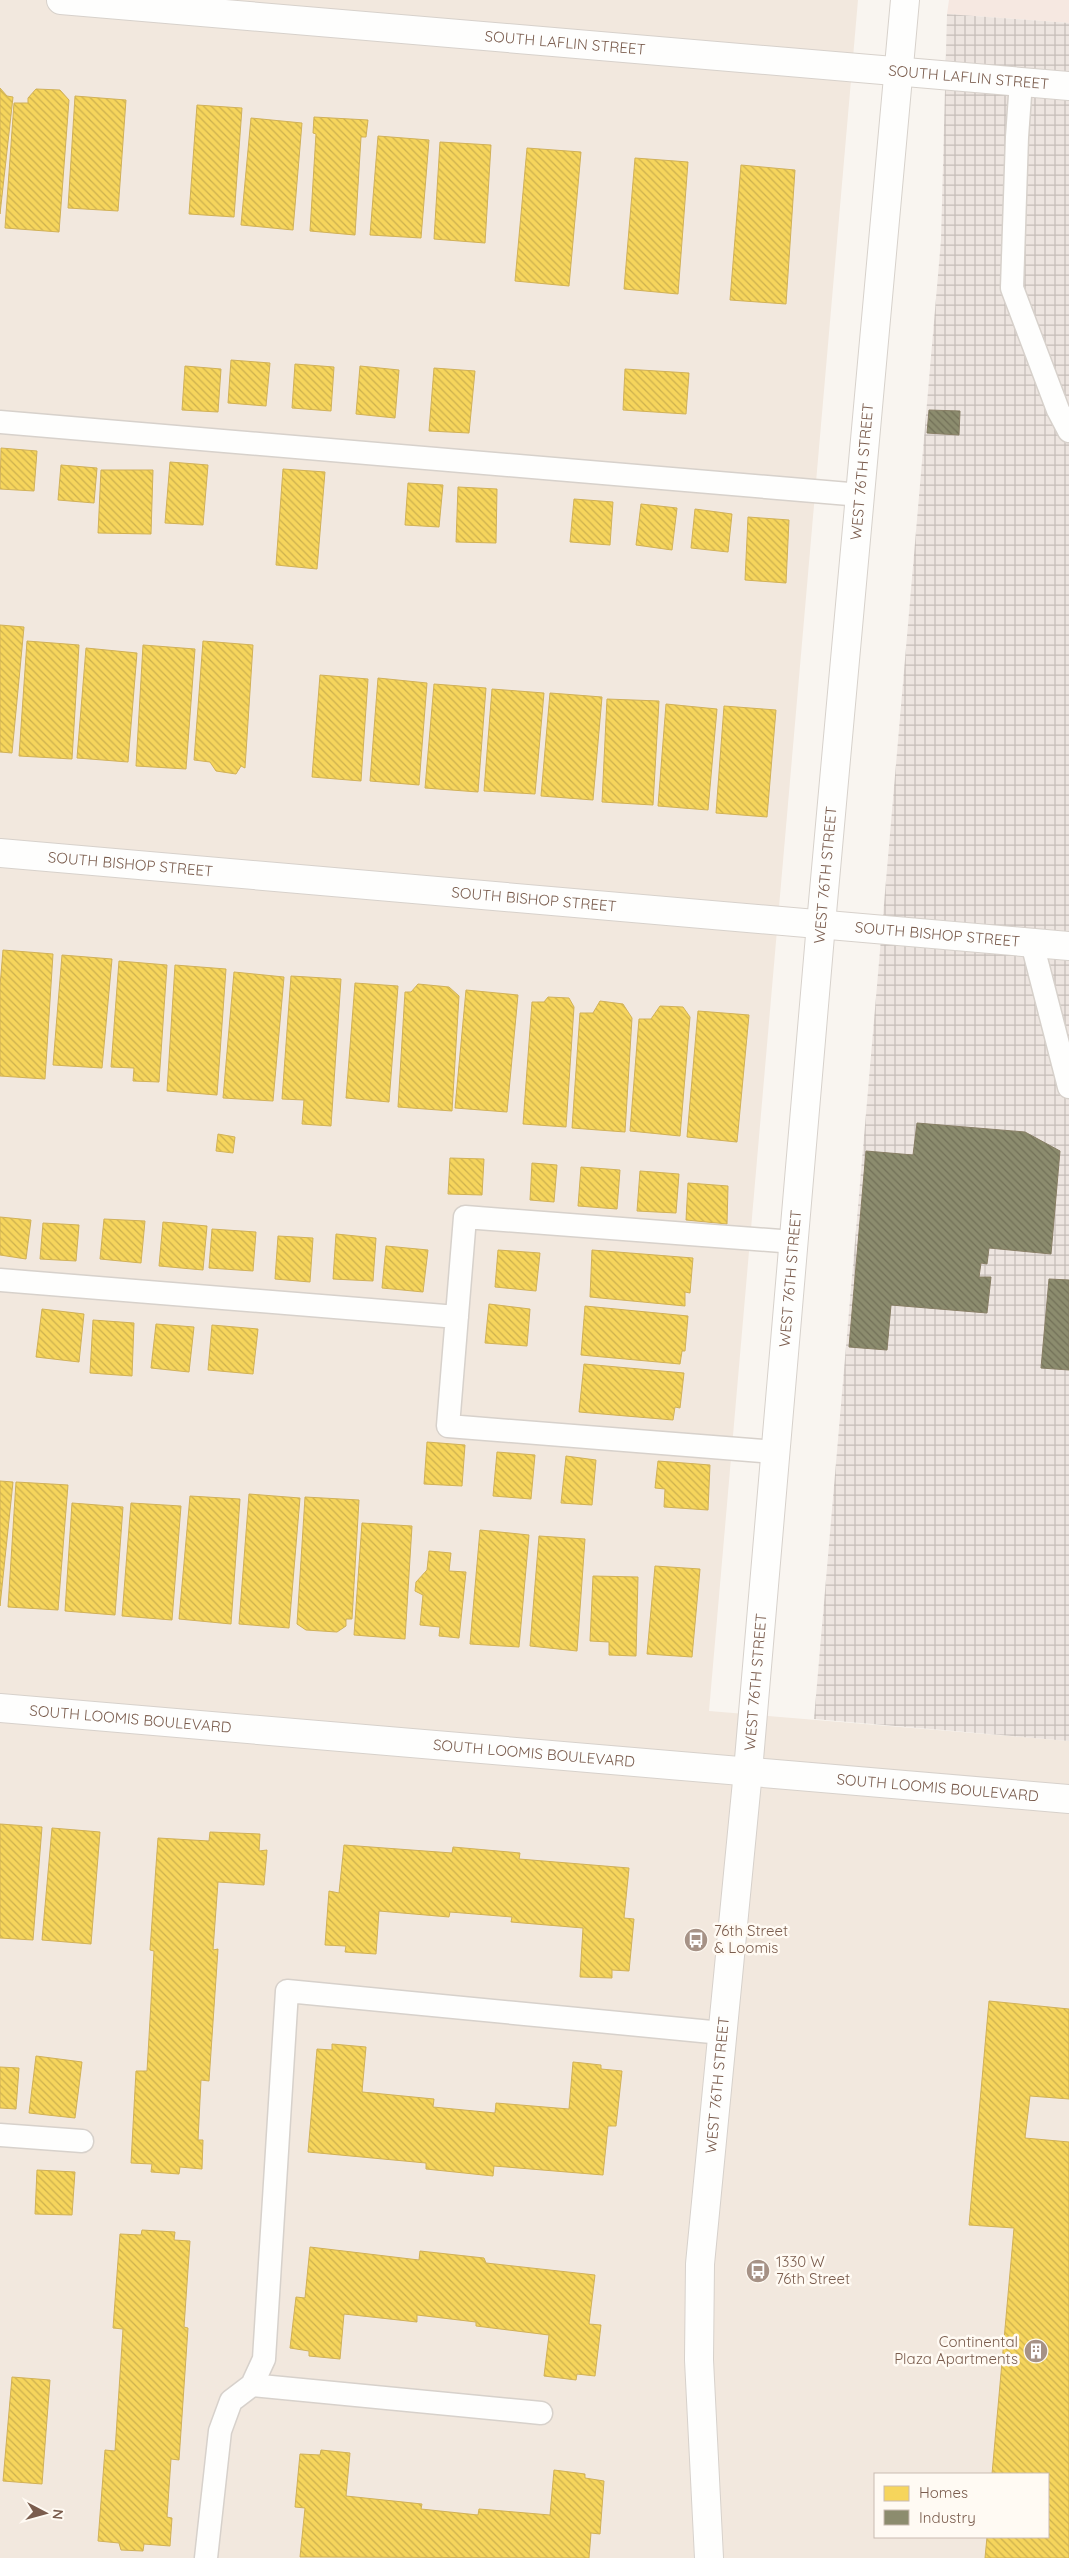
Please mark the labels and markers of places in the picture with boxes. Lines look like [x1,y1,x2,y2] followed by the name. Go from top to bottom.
[714,1921,788,1957] place label: 76th Street & Loomis
[683,1927,709,1953] bus stop icon: 76th Street & Loomis
[776,2252,850,2288] place label: 1330 W 76th Street
[745,2258,771,2284] bus stop icon: 1330 W 76th Street
[894,2332,1018,2368] place label: Continental Plaza Apartments
[1023,2338,1049,2364] building icon: Continental Plaza Apartments

